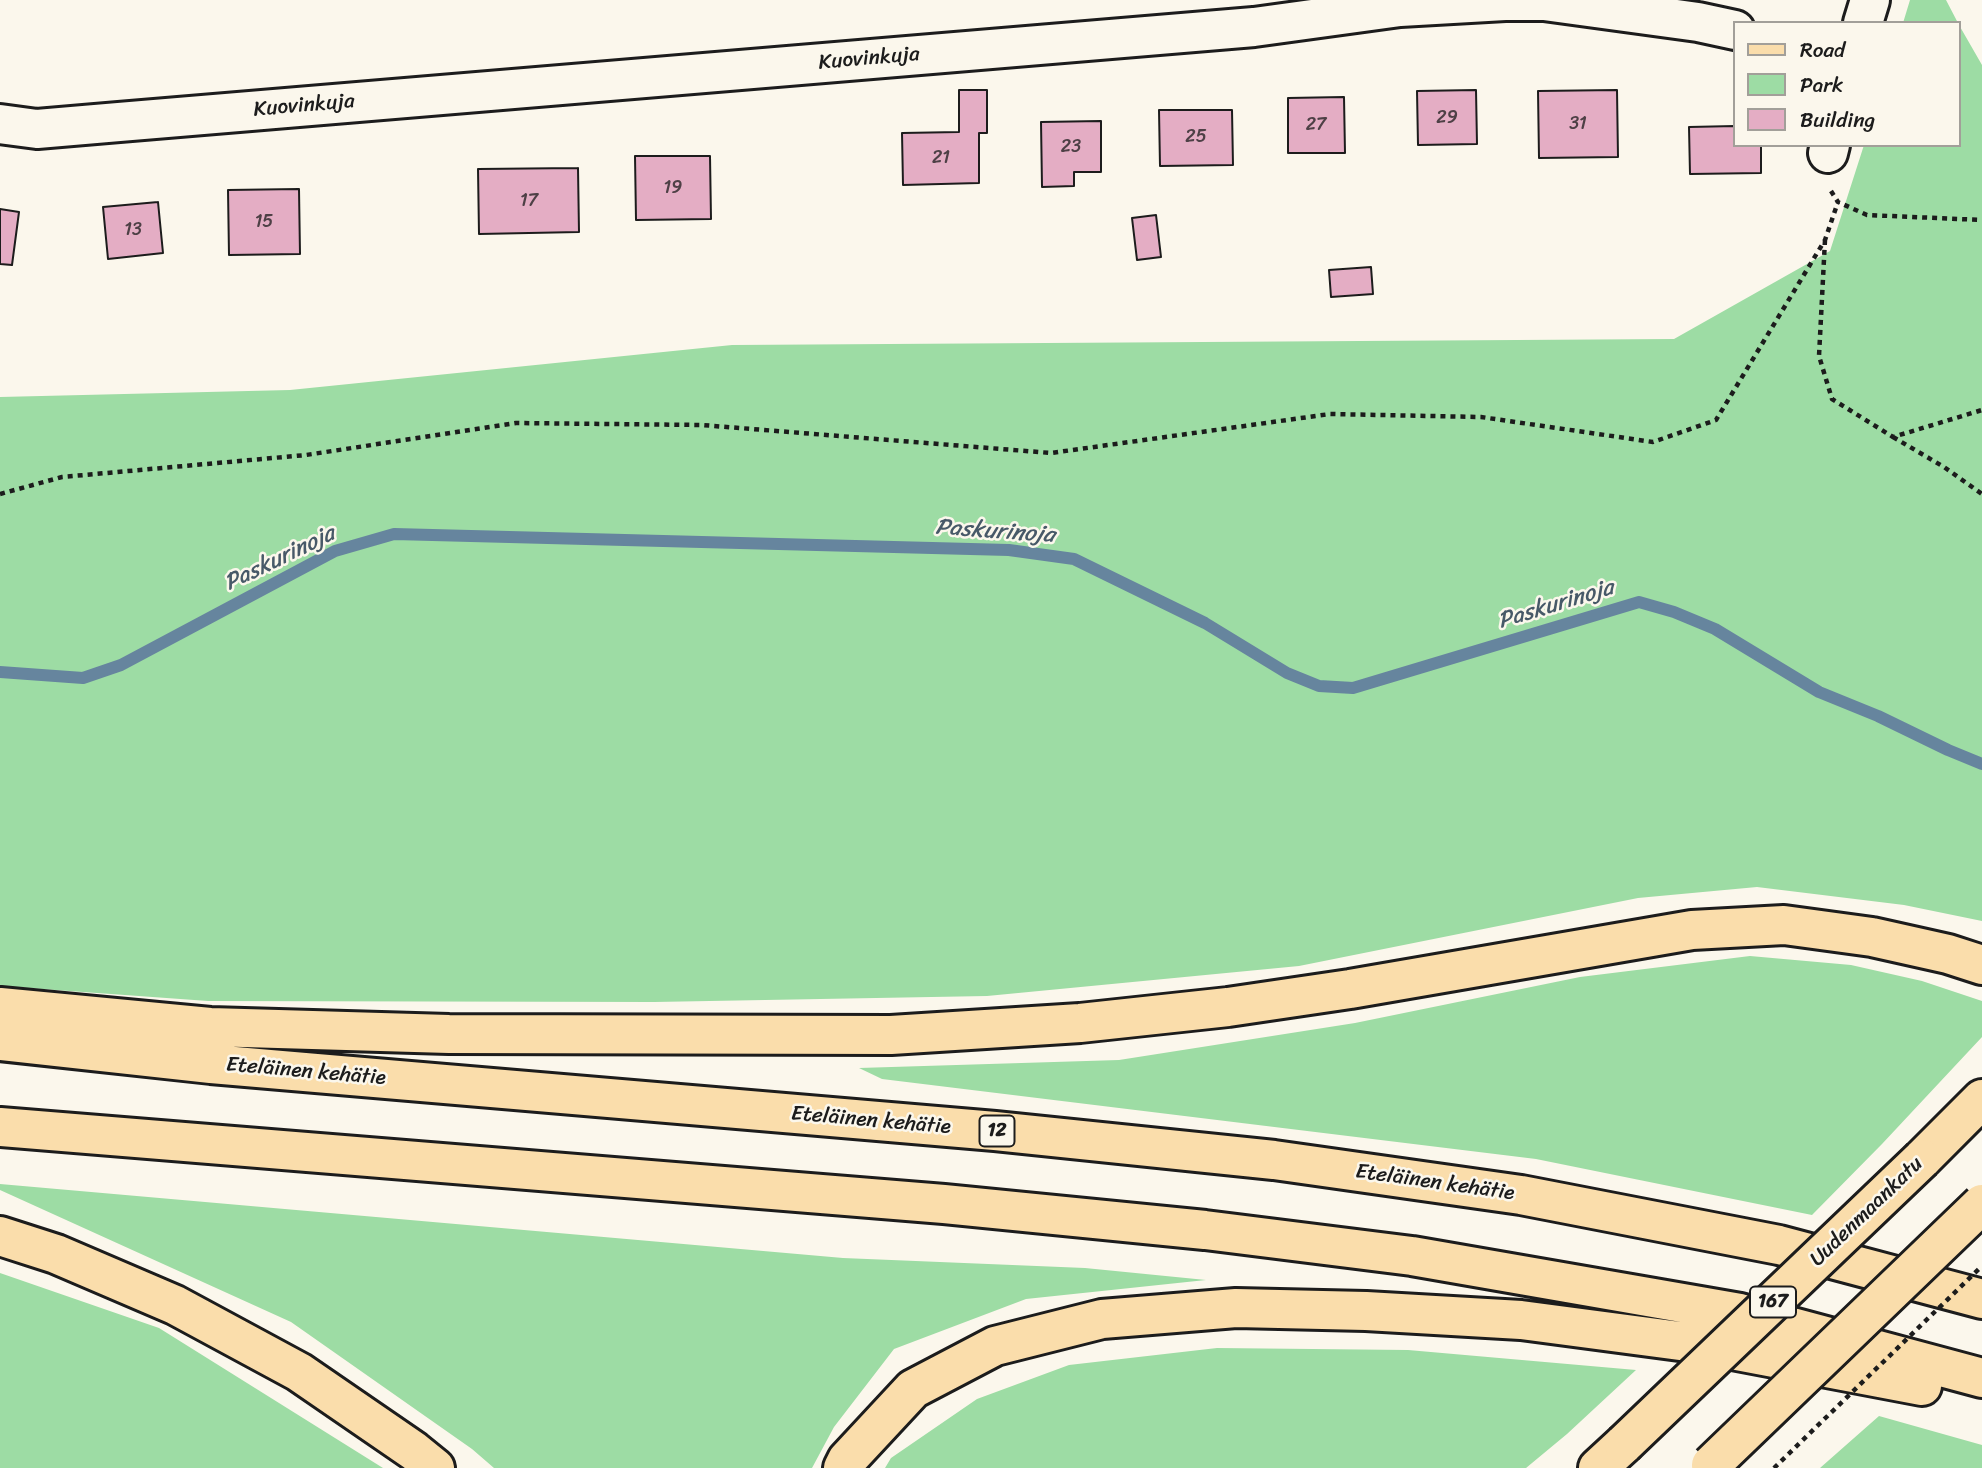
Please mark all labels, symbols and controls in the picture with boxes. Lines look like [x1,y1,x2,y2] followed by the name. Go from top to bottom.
[1734,21,1961,147] legend
[1800,31,1845,69] text: Road
[817,42,921,76] street label: Kuovinkuja
[1800,66,1843,104] text: Park
[252,89,356,123] street label: Kuovinkuja
[1800,101,1875,139] text: Building
[1436,107,1458,129] house number: 29
[1569,113,1587,135] house number: 31
[1306,114,1326,136] house number: 27
[1185,126,1207,148] house number: 25
[1061,136,1081,158] house number: 23
[932,147,950,169] house number: 21
[664,177,682,199] house number: 19
[520,190,538,212] house number: 17
[255,211,273,233] house number: 15
[124,219,142,241] house number: 13
[934,514,1056,550] water label: Paskurinoja
[220,520,340,598] water label: Paskurinoja
[1495,574,1617,636] water label: Paskurinoja
[225,1052,387,1092] street label: Eteläinen kehätie
[790,1101,952,1141] street label: Eteläinen kehätie
[979,1116,1014,1147] road number: 12
[1805,1152,1929,1272] street label: Uudenmaankatu
[1354,1159,1516,1207] street label: Eteläinen kehätie
[1750,1286,1796,1318] road number: 167

